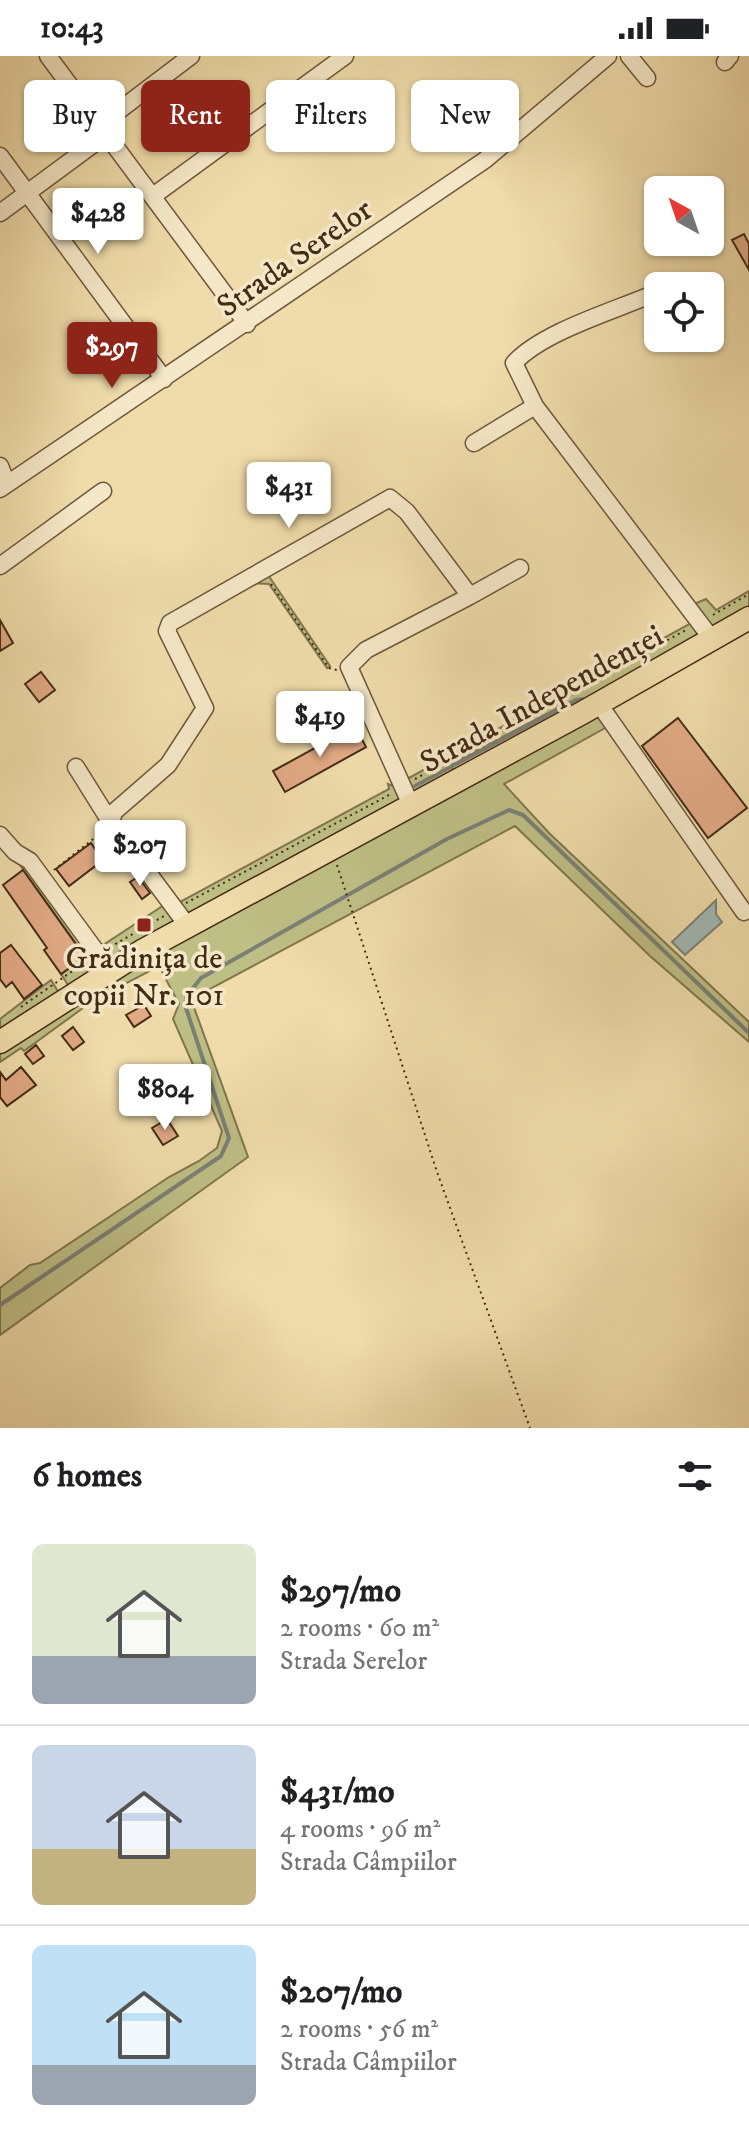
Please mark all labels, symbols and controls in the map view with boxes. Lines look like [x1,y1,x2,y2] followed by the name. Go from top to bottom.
[40,10,103,47] text: 10:43
[24,80,125,152] chip: Buy
[141,80,250,152] chip: Rent
[266,80,395,152] chip: Filters
[411,80,519,152] chip: New
[644,176,724,256] north arrow
[644,176,724,352] map controls
[51,188,145,256] pin: $428
[210,190,381,327] street label: Strada Serelor
[71,197,125,230] text: $428
[644,272,724,352] button: locate
[65,322,159,390] pin: $297
[85,331,139,364] text: $297
[242,462,336,530] pin: $431
[265,471,313,504] text: $431
[413,616,670,783] street label: Strada Independenței
[273,691,367,759] pin: $419
[294,700,346,733] text: $419
[93,820,187,888] pin: $207
[113,829,167,862] text: $207
[135,916,153,934] marker: Grădinița de copii Nr. 101
[64,939,224,1016] place label: Grădinița de copii Nr. 101
[118,1064,212,1132] pin: $804
[137,1073,193,1106] text: $804
[673,1454,717,1498] icon: filters
[32,1455,142,1497] text: 6 homes
[280,1570,401,1612] text: $297/mo
[96,1576,192,1672] icon: home
[280,1612,439,1645] text: 2 rooms · 60 m²
[280,1645,427,1678] text: Strada Serelor
[280,1771,395,1813] text: $431/mo
[96,1777,192,1873] icon: home
[280,1813,440,1846] text: 4 rooms · 96 m²
[280,1846,457,1879] text: Strada Câmpiilor
[280,1971,402,2013] text: $207/mo
[96,1977,192,2073] icon: home
[280,2013,438,2046] text: 2 rooms · 56 m²
[280,2046,457,2079] text: Strada Câmpiilor

